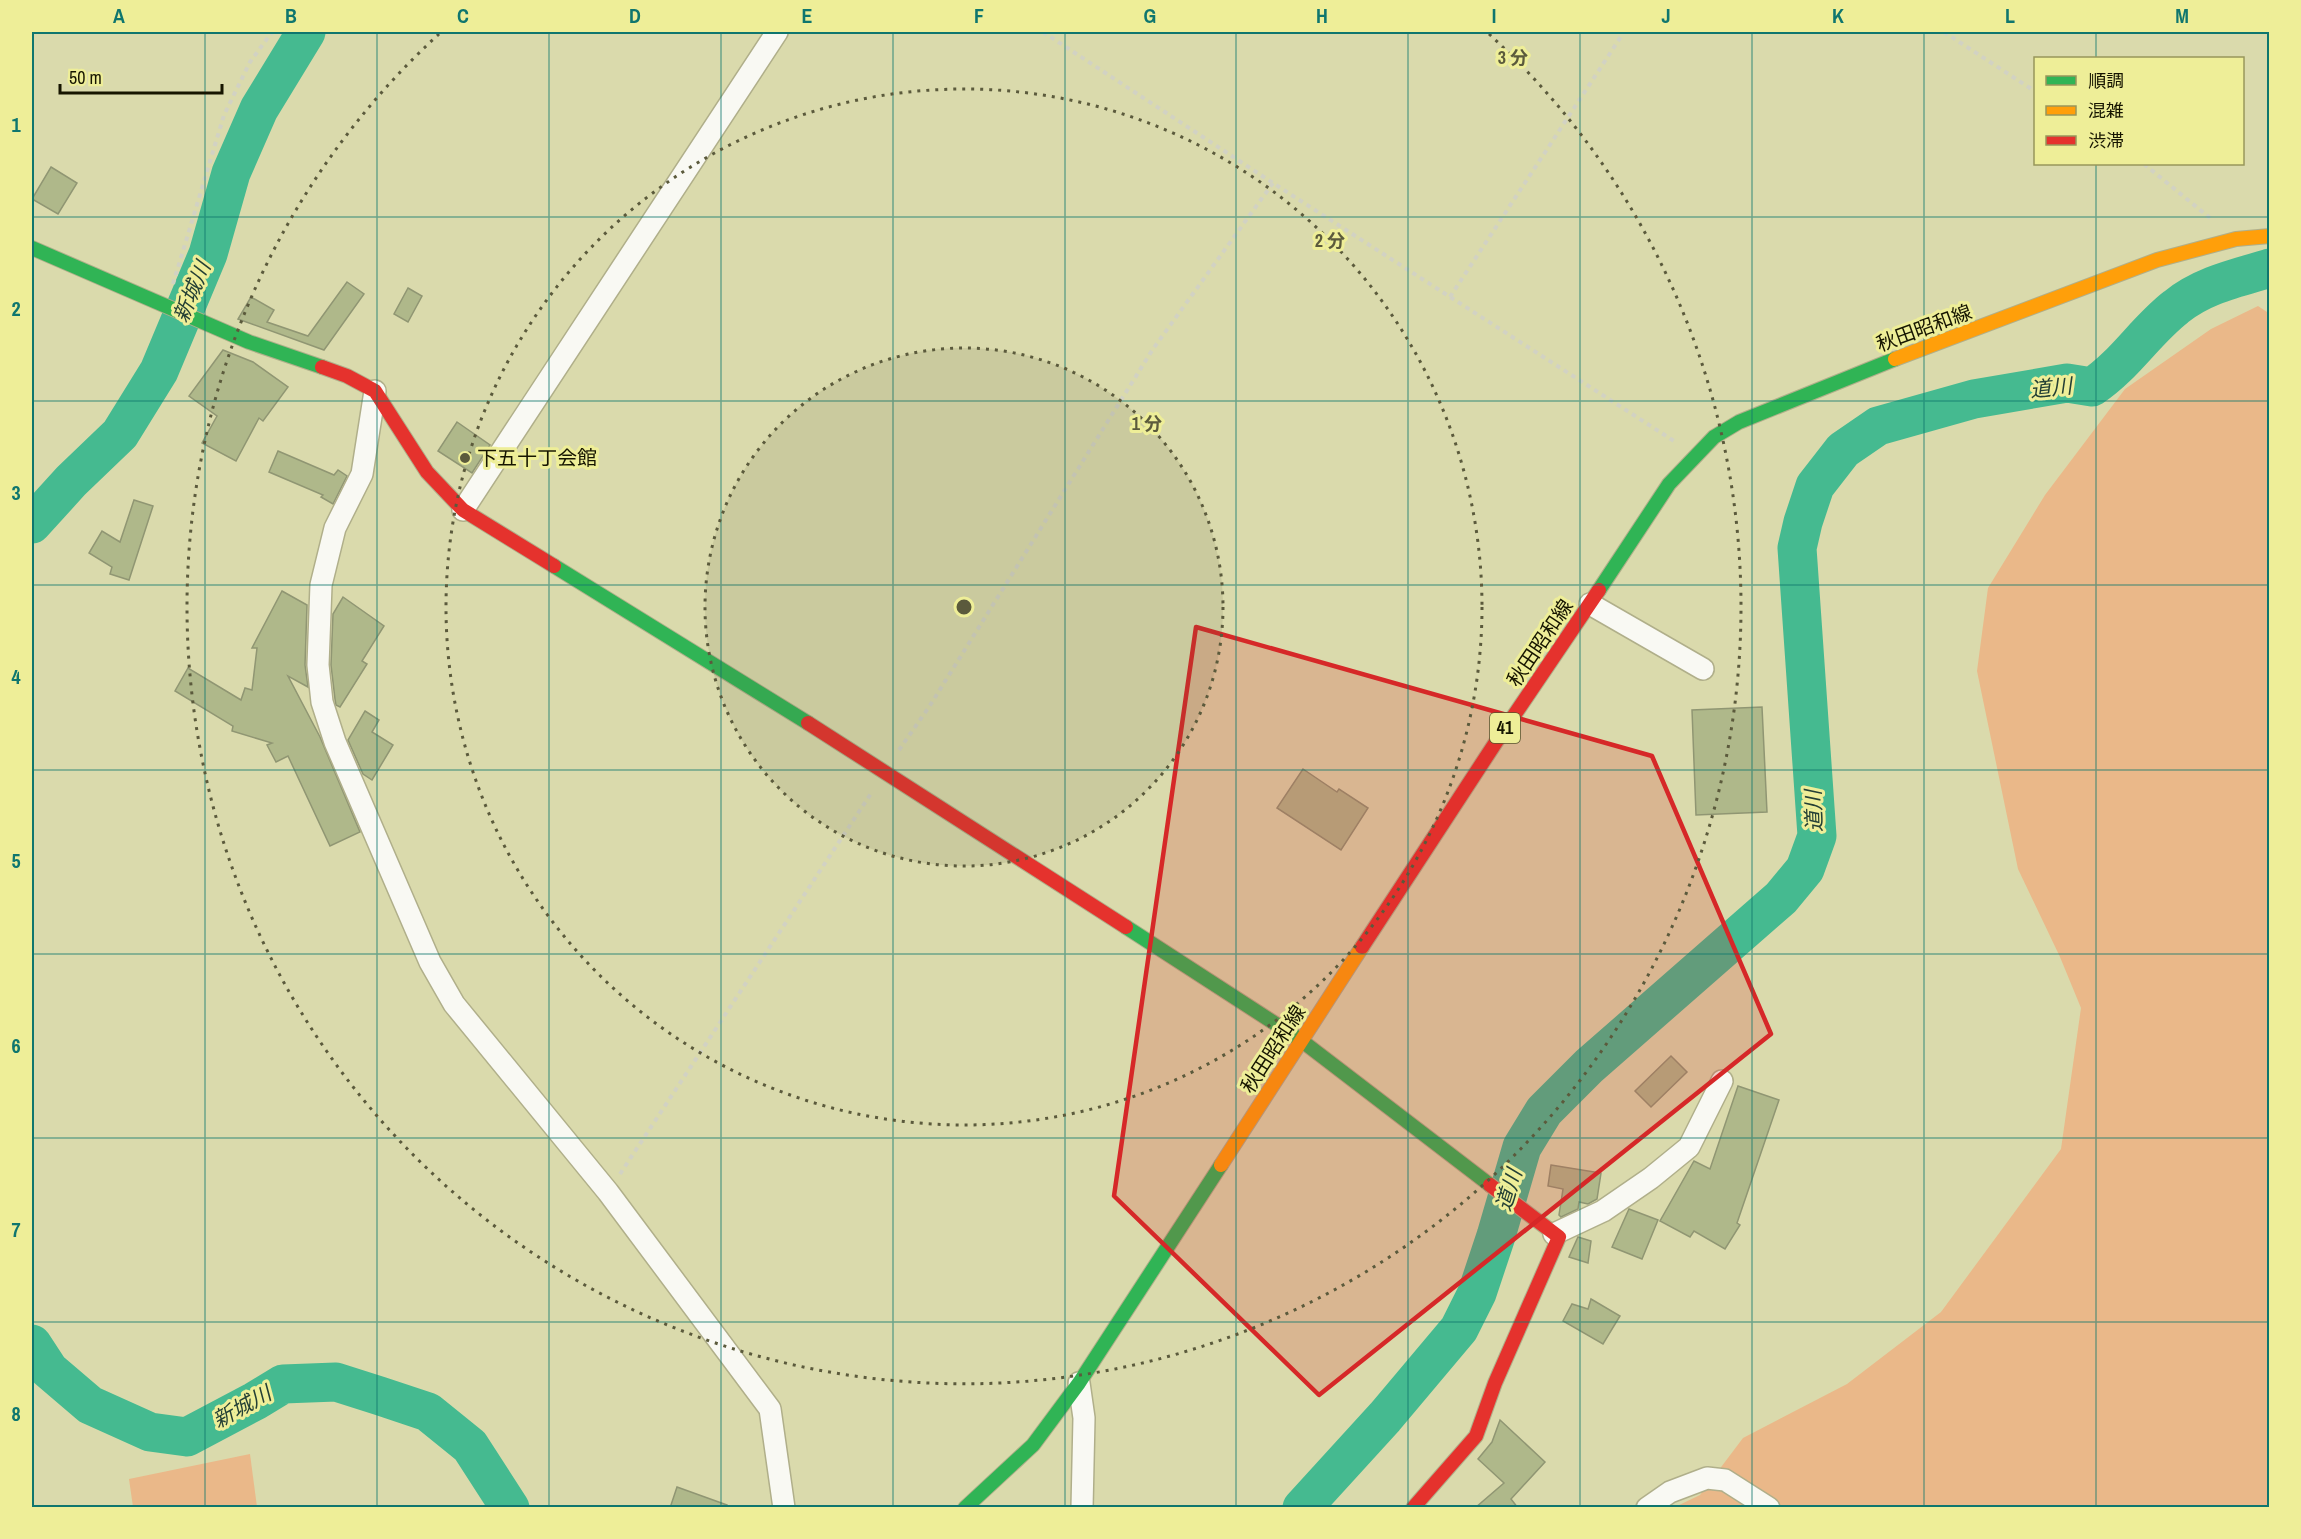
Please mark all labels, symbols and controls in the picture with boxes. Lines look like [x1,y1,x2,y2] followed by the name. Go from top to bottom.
[113,2,125,29] text: A
[285,2,297,29] text: B
[457,2,469,29] text: C
[629,2,641,29] text: D
[802,2,813,29] text: E
[974,2,984,29] text: F
[1144,2,1156,29] text: G
[1316,2,1328,29] text: H
[1492,2,1496,29] text: I
[1661,2,1671,29] text: J
[1832,2,1844,29] text: K
[2005,2,2015,29] text: L
[2175,2,2189,29] text: M
[1498,45,1528,70] text: 3 分
[60,57,222,95] scale bar
[2034,57,2244,165] legend
[69,65,102,90] text: 50 m
[2088,68,2124,93] text: 順調
[2088,98,2124,123] text: 混雑
[11,111,21,138] text: 1
[2088,128,2124,153] text: 渋滞
[1315,228,1345,253] text: 2 分
[166,255,218,326] water label: 新城川
[11,295,21,322] text: 2
[1872,298,1975,357] street label: 秋田昭和線
[2029,371,2075,404] water label: 道川
[1132,411,1162,436] text: 1 分
[477,444,597,471] place label: 下五十丁会館
[458,451,472,465] marker: 下五十丁会館
[11,479,21,506] text: 3
[1500,594,1579,692] street label: 秋田昭和線
[954,597,974,617] centre of rings
[11,663,21,690] text: 4
[1490,713,1520,743] road number: 41
[1798,788,1829,833] water label: 道川
[11,847,21,874] text: 5
[1234,999,1311,1098] street label: 秋田昭和線
[11,1032,21,1059] text: 6
[1489,1164,1529,1214] water label: 道川
[11,1216,21,1243] text: 7
[207,1378,278,1435] water label: 新城川
[11,1400,21,1427] text: 8

